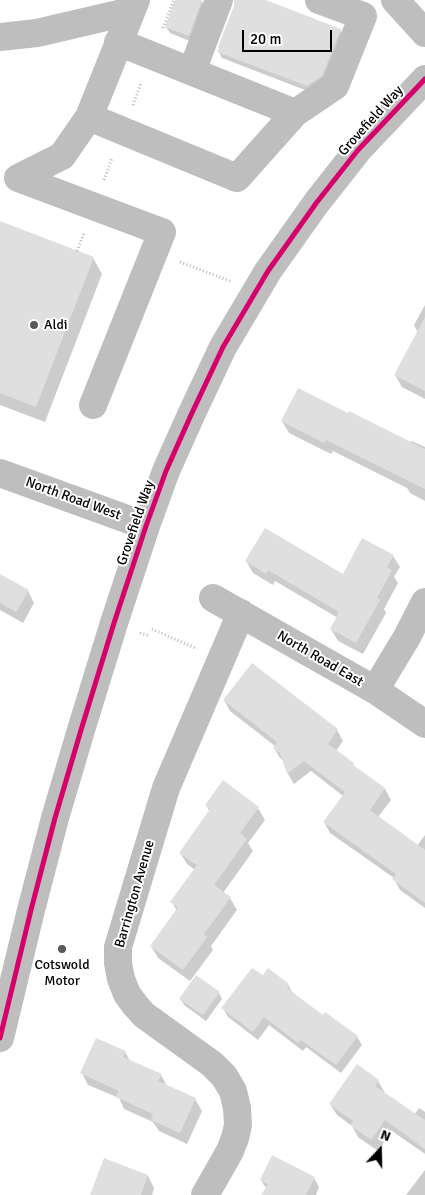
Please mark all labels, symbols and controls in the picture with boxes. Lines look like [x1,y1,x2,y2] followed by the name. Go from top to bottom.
[245,20,335,52] scale bar
[250,30,281,48] text: 20 m
[335,82,407,160] street label: Grovefield Way
[44,317,68,333] place label: Aldi
[28,319,40,331] marker: Aldi
[23,474,123,524] street label: North Road West
[114,478,158,568] street label: Grovefield Way
[274,628,366,690] street label: North Road East
[112,838,158,950] street label: Barrington Avenue
[56,943,68,955] marker: Cotswold Motor
[34,957,90,990] place label: Cotswold Motor
[355,1125,405,1175] north arrow
[378,1126,393,1145] text: N

